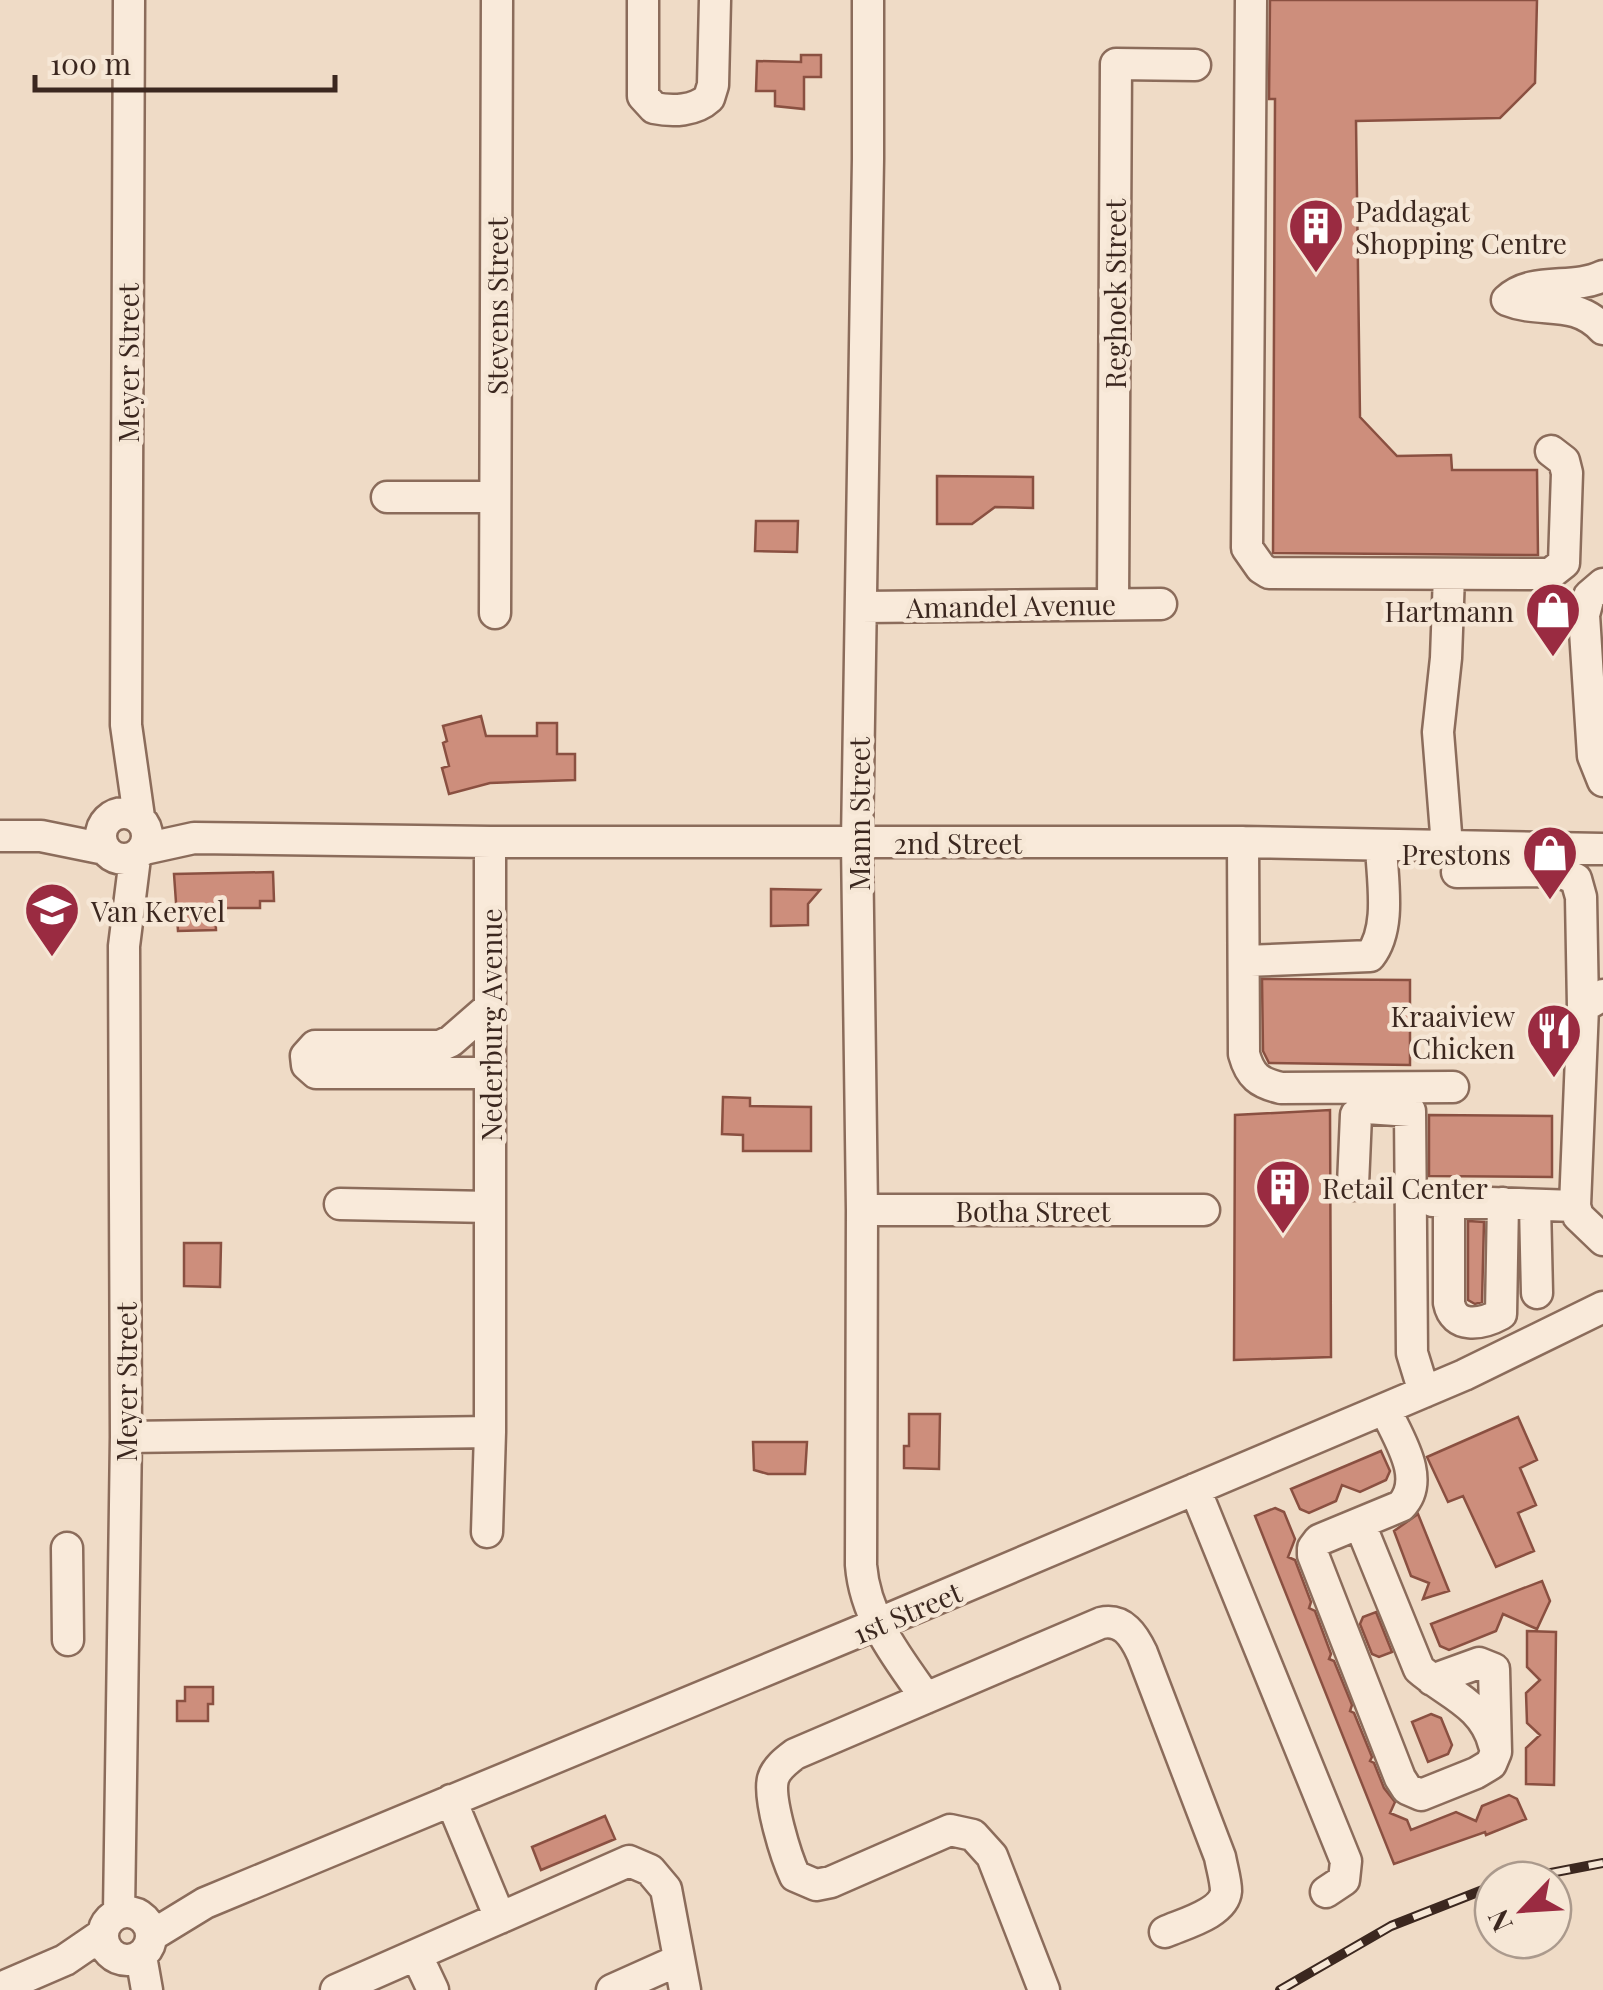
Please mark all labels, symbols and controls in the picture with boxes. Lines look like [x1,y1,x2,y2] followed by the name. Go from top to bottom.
[35,30,335,92] scale bar
[50,43,132,83] text: 100 m
[1355,192,1567,261] place label: Paddagat Shopping Centre
[1286,196,1346,275] building icon: Paddagat Shopping Centre
[1096,198,1133,389] street label: Reghoek Street
[478,216,515,395] street label: Stevens Street
[109,282,146,443] street label: Meyer Street
[1523,580,1583,659] shop icon: Hartmann
[905,585,1116,625] street label: Amandel Avenue
[1384,592,1514,629] place label: Hartmann
[840,736,877,891] street label: Mann Street
[1520,823,1580,902] shop icon: Prestons
[894,824,1023,861] street label: 2nd Street
[1402,835,1511,872] place label: Prestons
[22,880,82,959] school or university icon: Van Kervel
[90,892,225,929] place label: Van Kervel
[472,908,509,1142] street label: Nederburg Avenue
[1391,997,1515,1066] place label: Kraaiview Chicken
[1524,1001,1584,1080] restaurant icon: Kraaiview Chicken
[1253,1157,1313,1236] building icon: Retail Center
[1322,1169,1489,1206] place label: Retail Center
[956,1192,1112,1229] street label: Botha Street
[107,1301,144,1462] street label: Meyer Street
[847,1572,968,1651] street label: 1st Street
[1473,1860,1573,1960] north arrow
[1478,1904,1520,1938] text: N

